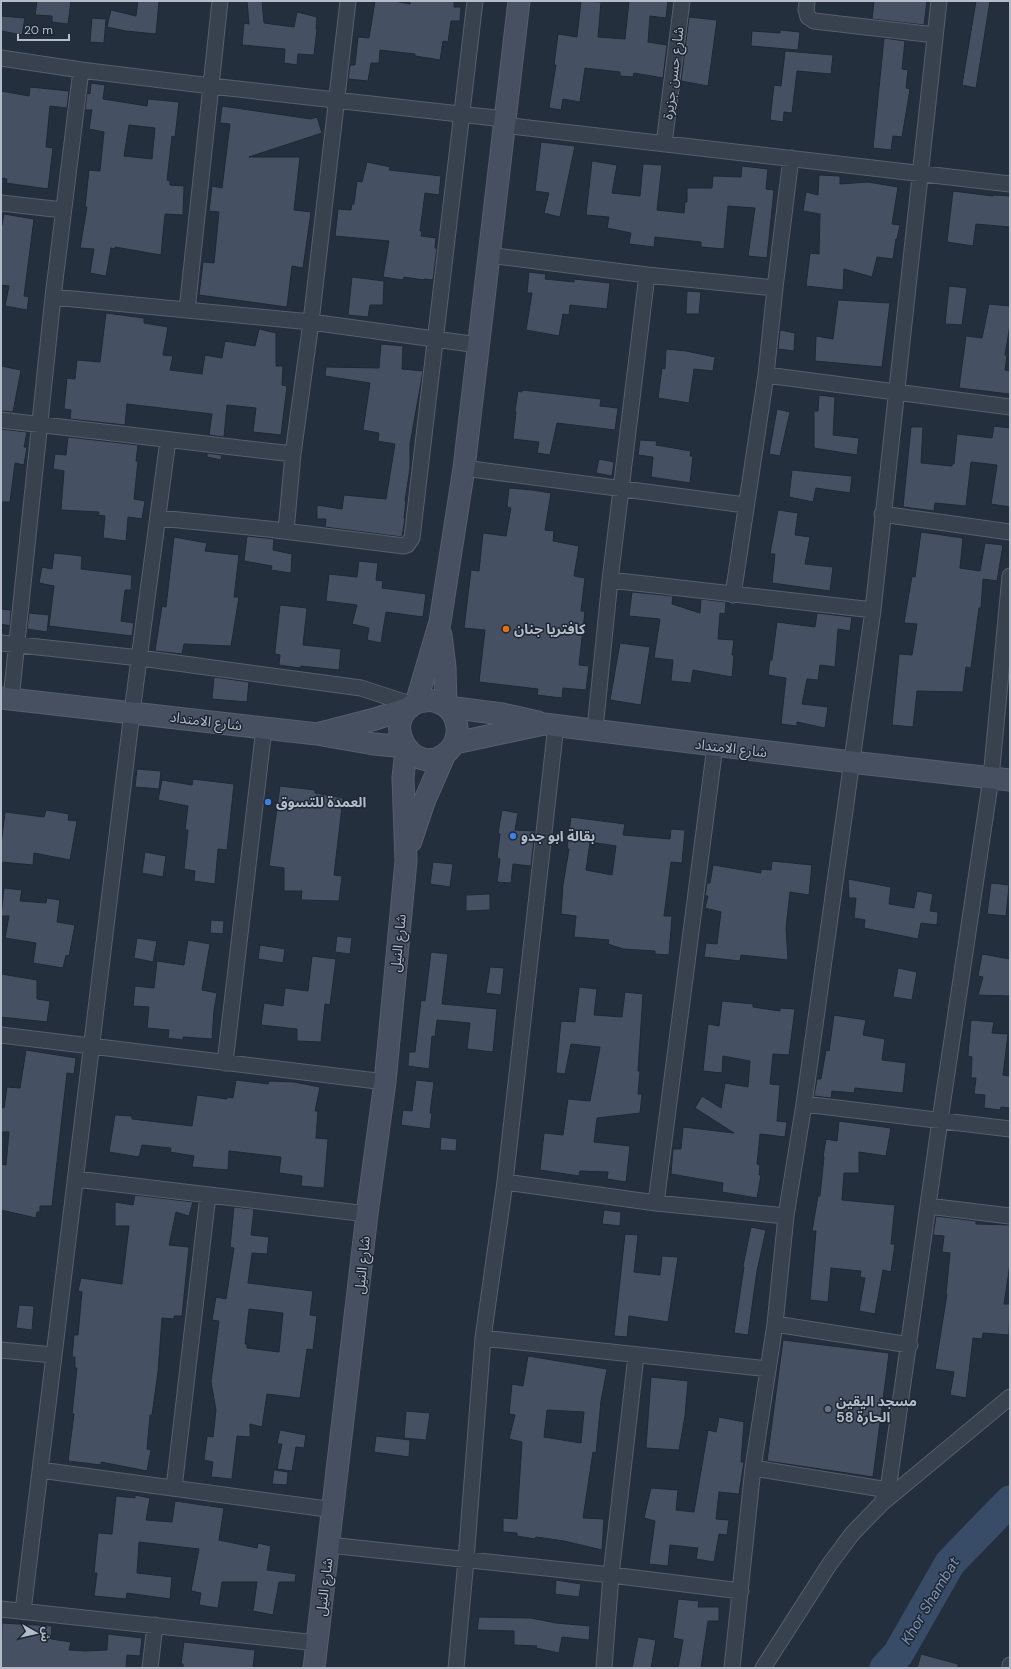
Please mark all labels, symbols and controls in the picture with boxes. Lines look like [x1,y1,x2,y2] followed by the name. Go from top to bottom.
[18,16,69,42] scale bar
[24,22,53,38] text: 20 m
[658,26,690,121] street label: شارع حسن جزيرة
[514,620,586,638] place label: كافتريا جنان
[501,624,511,634] marker: كافتريا جنان
[169,708,243,736] street label: شارع الامتداد
[694,735,768,763] street label: شارع الامتداد
[276,793,366,811] place label: العمدة للتسوق
[263,797,273,807] marker: العمدة للتسوق
[521,827,595,845] place label: بقالة ابو جدو
[508,831,518,841] marker: بقالة ابو جدو
[386,913,412,973] street label: شارع النيل
[350,1235,376,1295] street label: شارع النيل
[836,1392,917,1426] place label: مسجد اليقين الحارة 58
[823,1404,833,1414] marker: مسجد اليقين الحارة 58
[896,1553,964,1648] water label: Khor Shambat
[312,1557,338,1617] street label: شارع النيل
[16,1613,56,1653] north arrow
[38,1626,54,1643] text: ش

